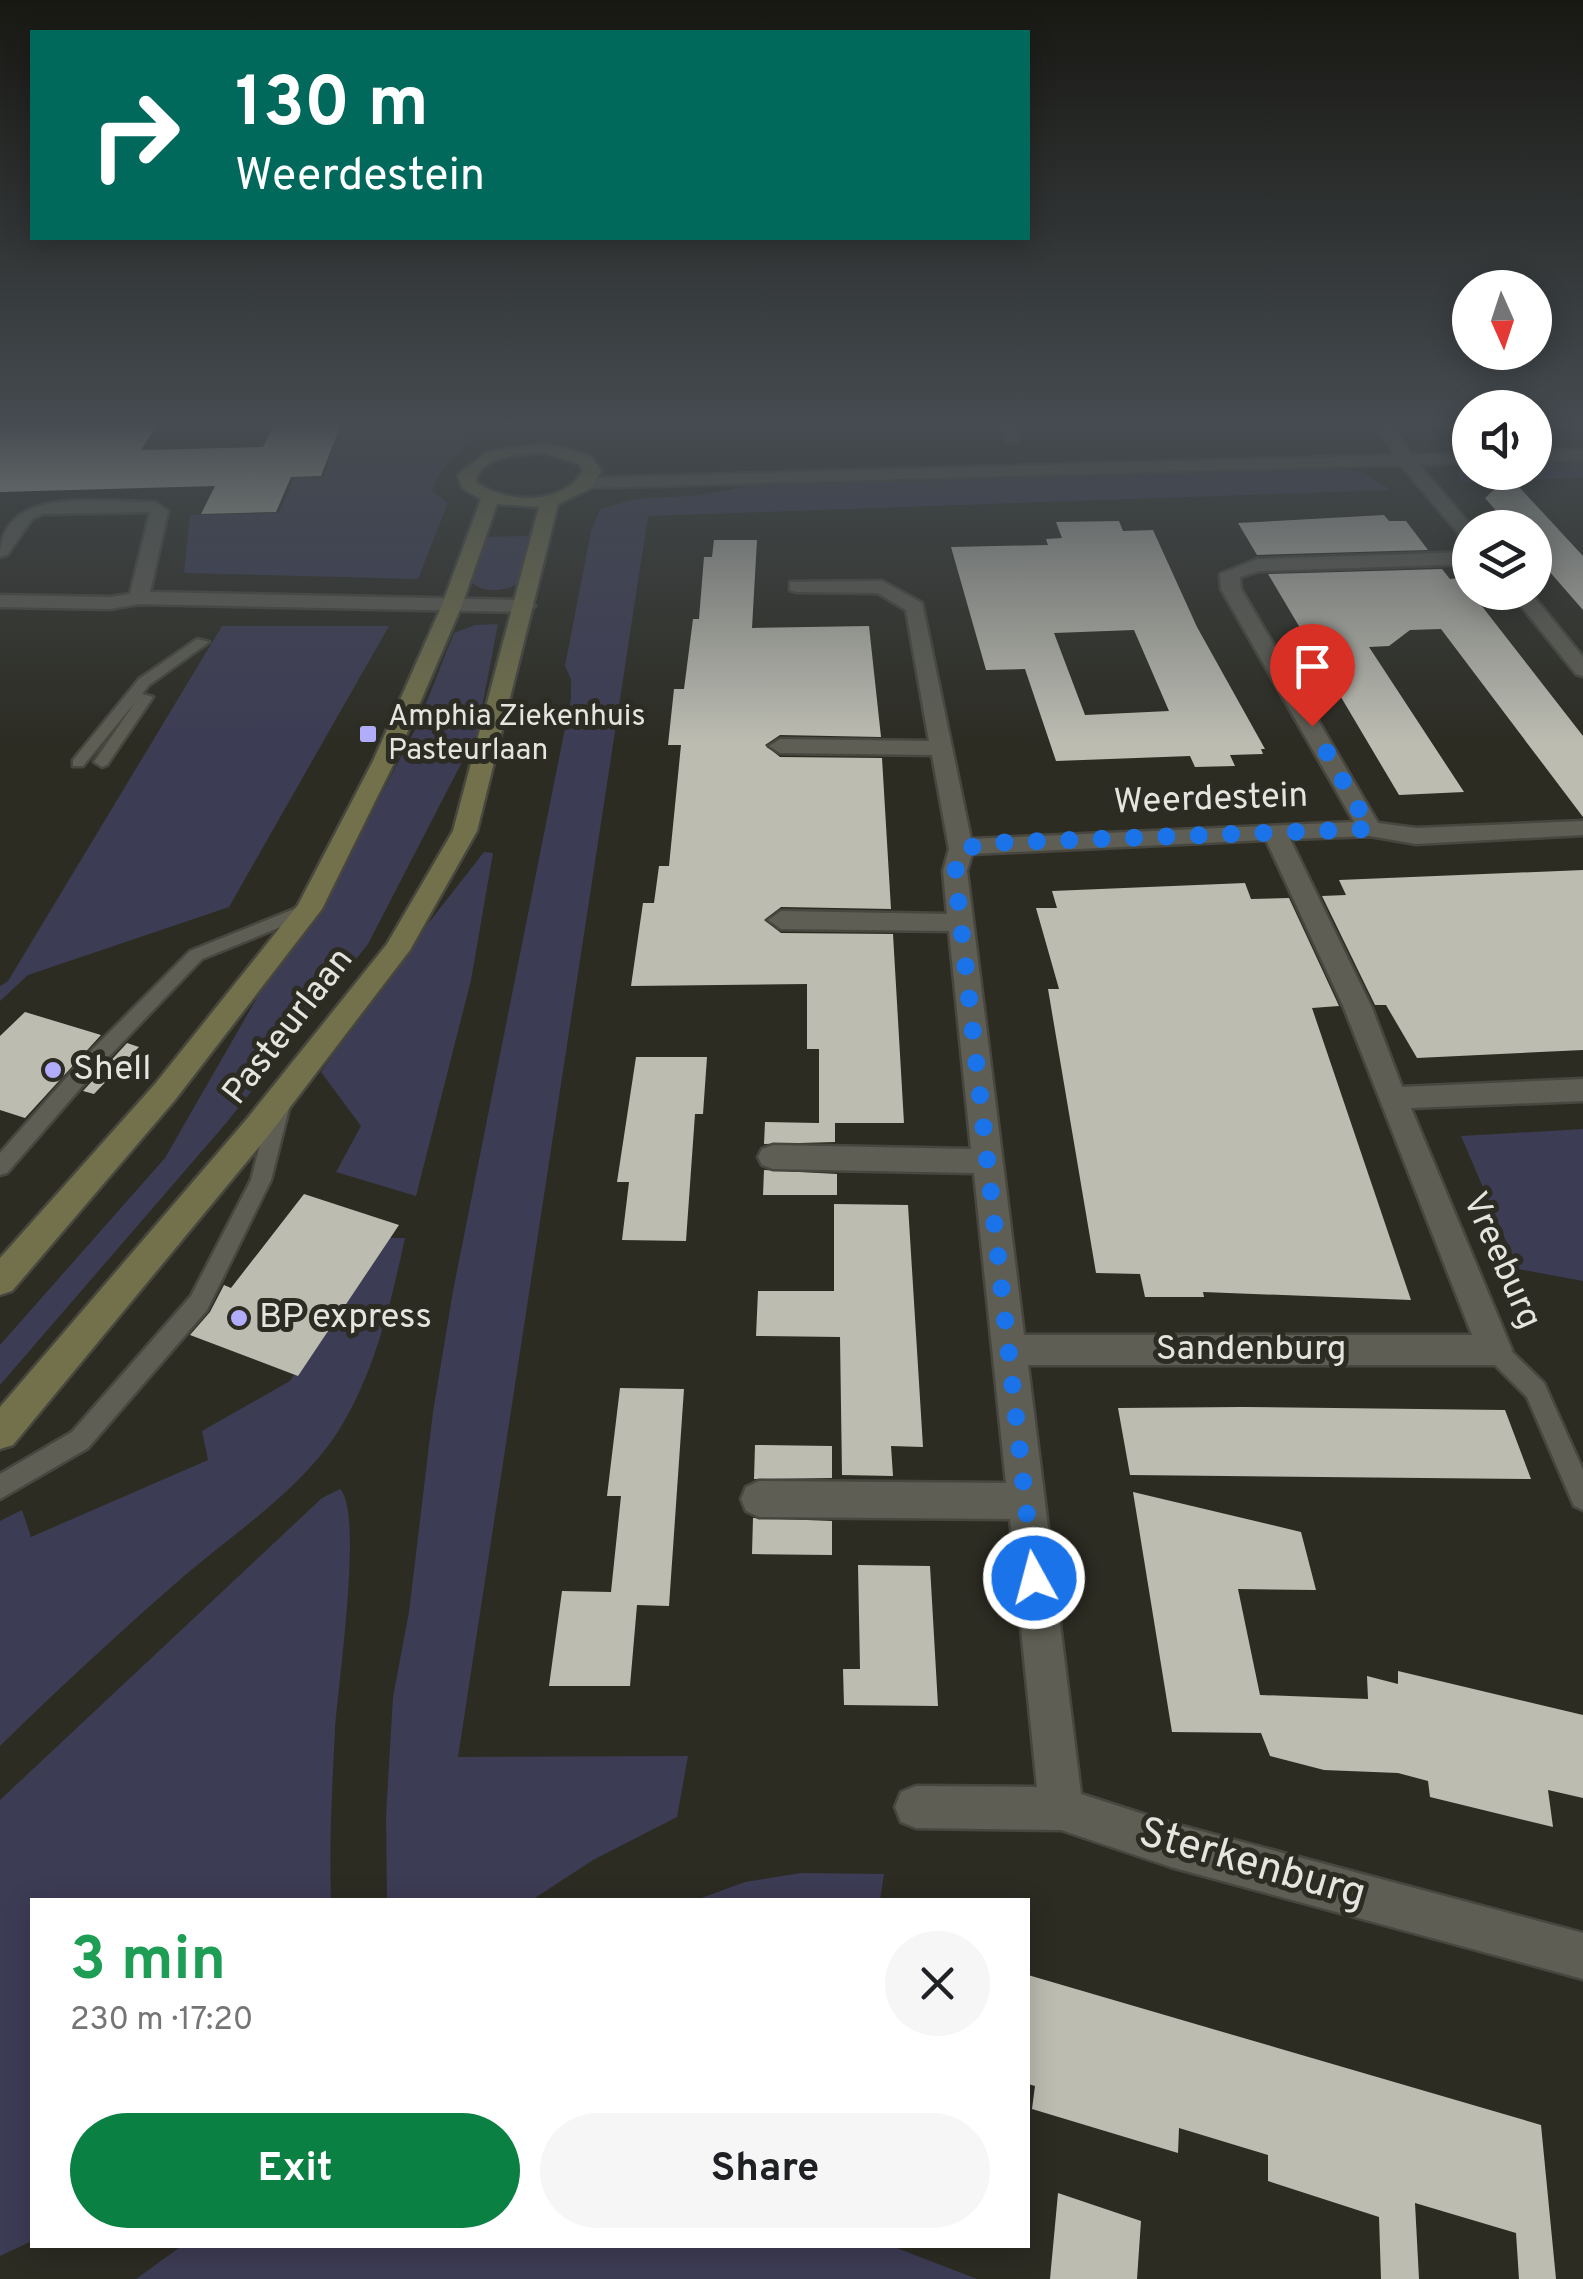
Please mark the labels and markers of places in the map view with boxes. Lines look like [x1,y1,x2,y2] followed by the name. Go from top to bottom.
[1270,624,1355,727] pin
[388,699,646,770] place label: Amphia Ziekenhuis Pasteurlaan
[357,723,379,745] marker: Amphia Ziekenhuis Pasteurlaan
[73,1048,151,1092] place label: Shell
[42,1059,64,1081] marker: Shell
[259,1296,432,1340] place label: BP express
[228,1307,250,1329] marker: BP express

